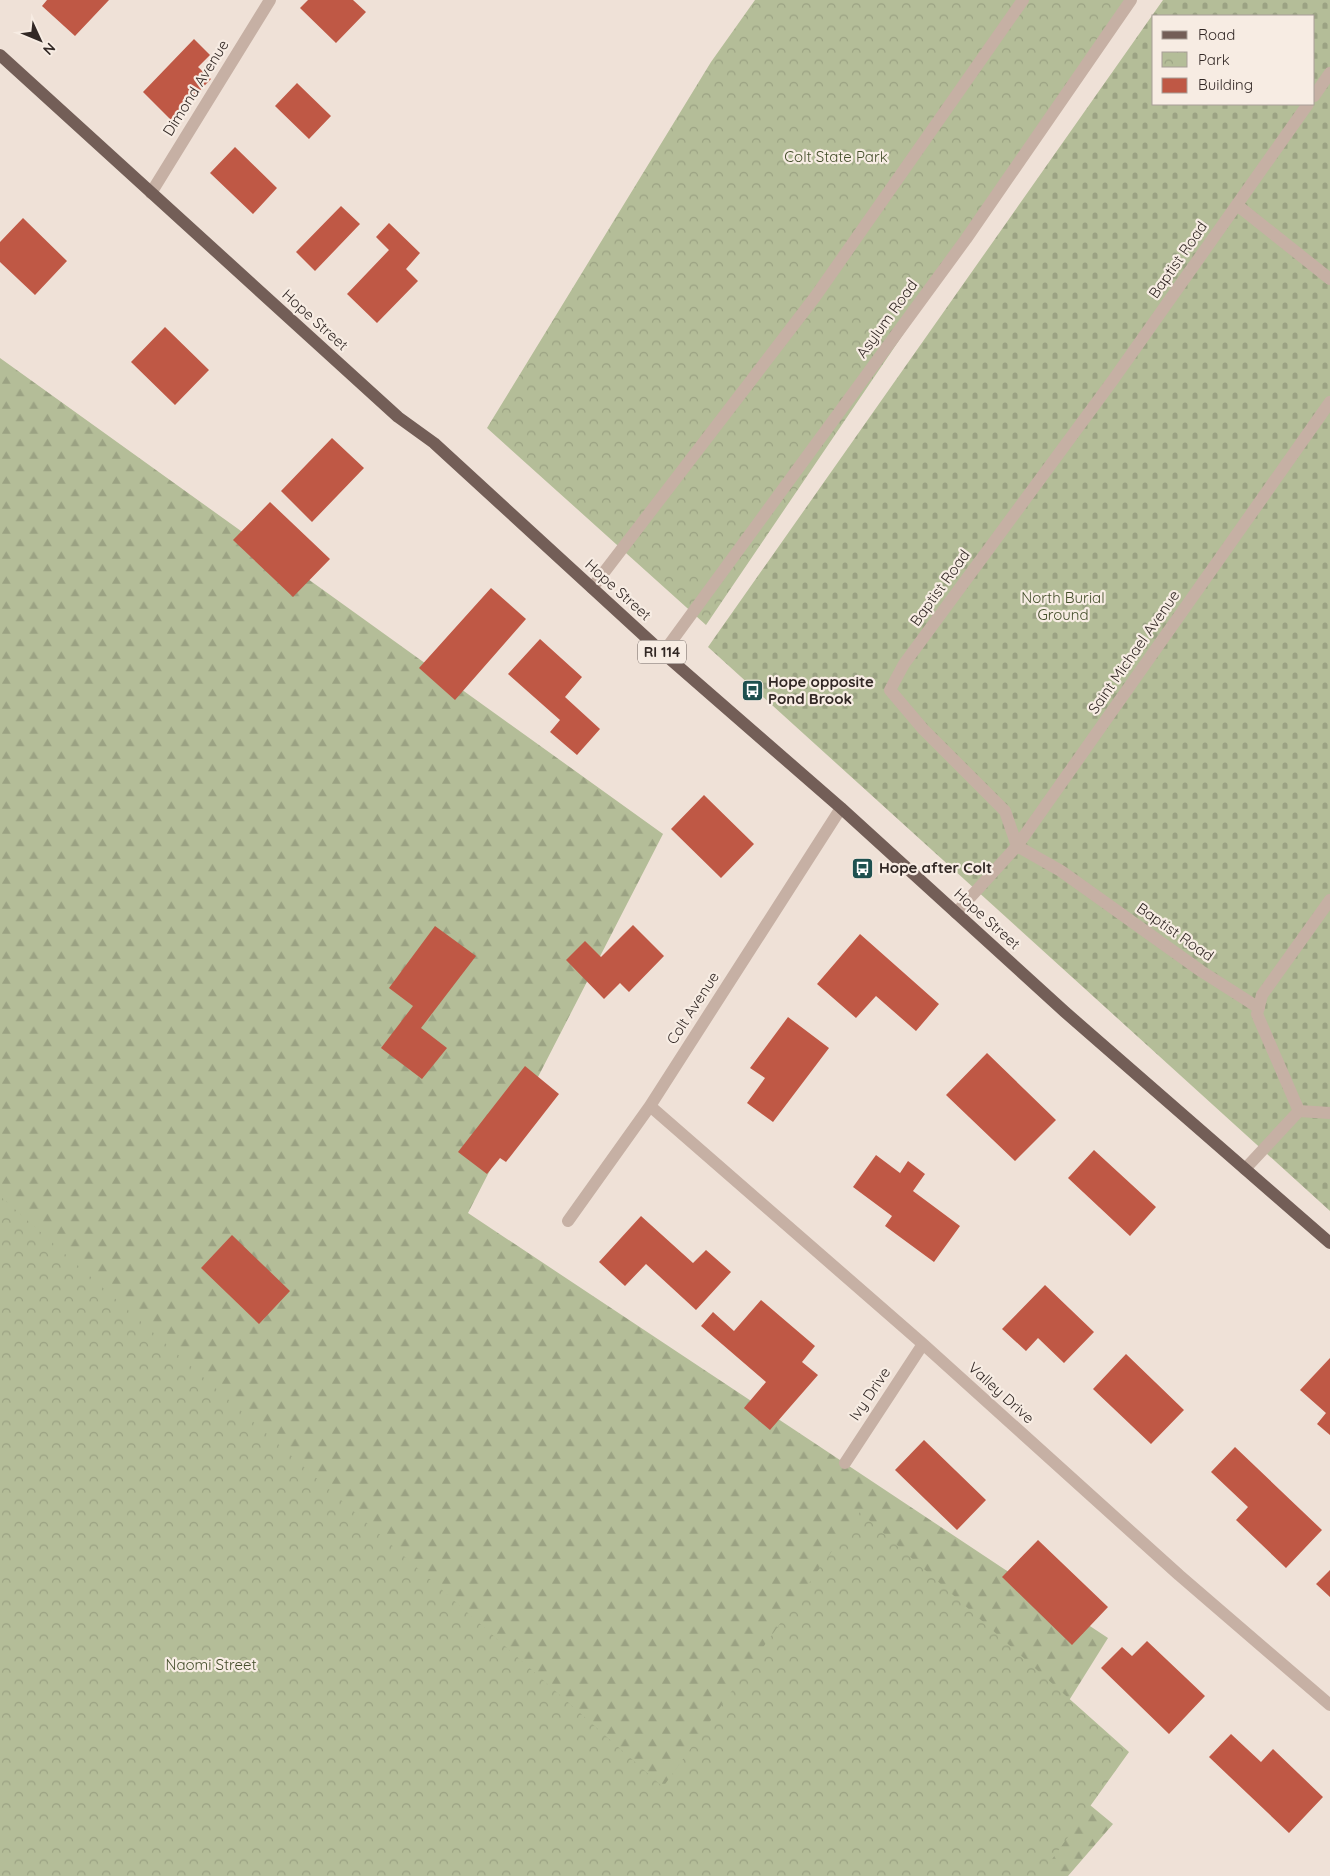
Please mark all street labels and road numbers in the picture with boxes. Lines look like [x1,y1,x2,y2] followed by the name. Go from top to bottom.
[158,36,233,139] street label: Dimond Avenue
[1144,218,1211,302] street label: Baptist Road
[852,276,921,362] street label: Asylum Road
[278,285,352,354] street label: Hope Street
[906,546,974,630] street label: Baptist Road
[581,555,655,624] street label: Hope Street
[1084,586,1184,717] street label: Saint Michael Avenue
[638,640,686,664] road number: RI 114
[950,884,1024,953] street label: Hope Street
[1133,898,1217,965] street label: Baptist Road
[662,968,723,1048] street label: Colt Avenue
[964,1358,1038,1427] street label: Valley Drive
[845,1363,894,1424] street label: Ivy Drive

